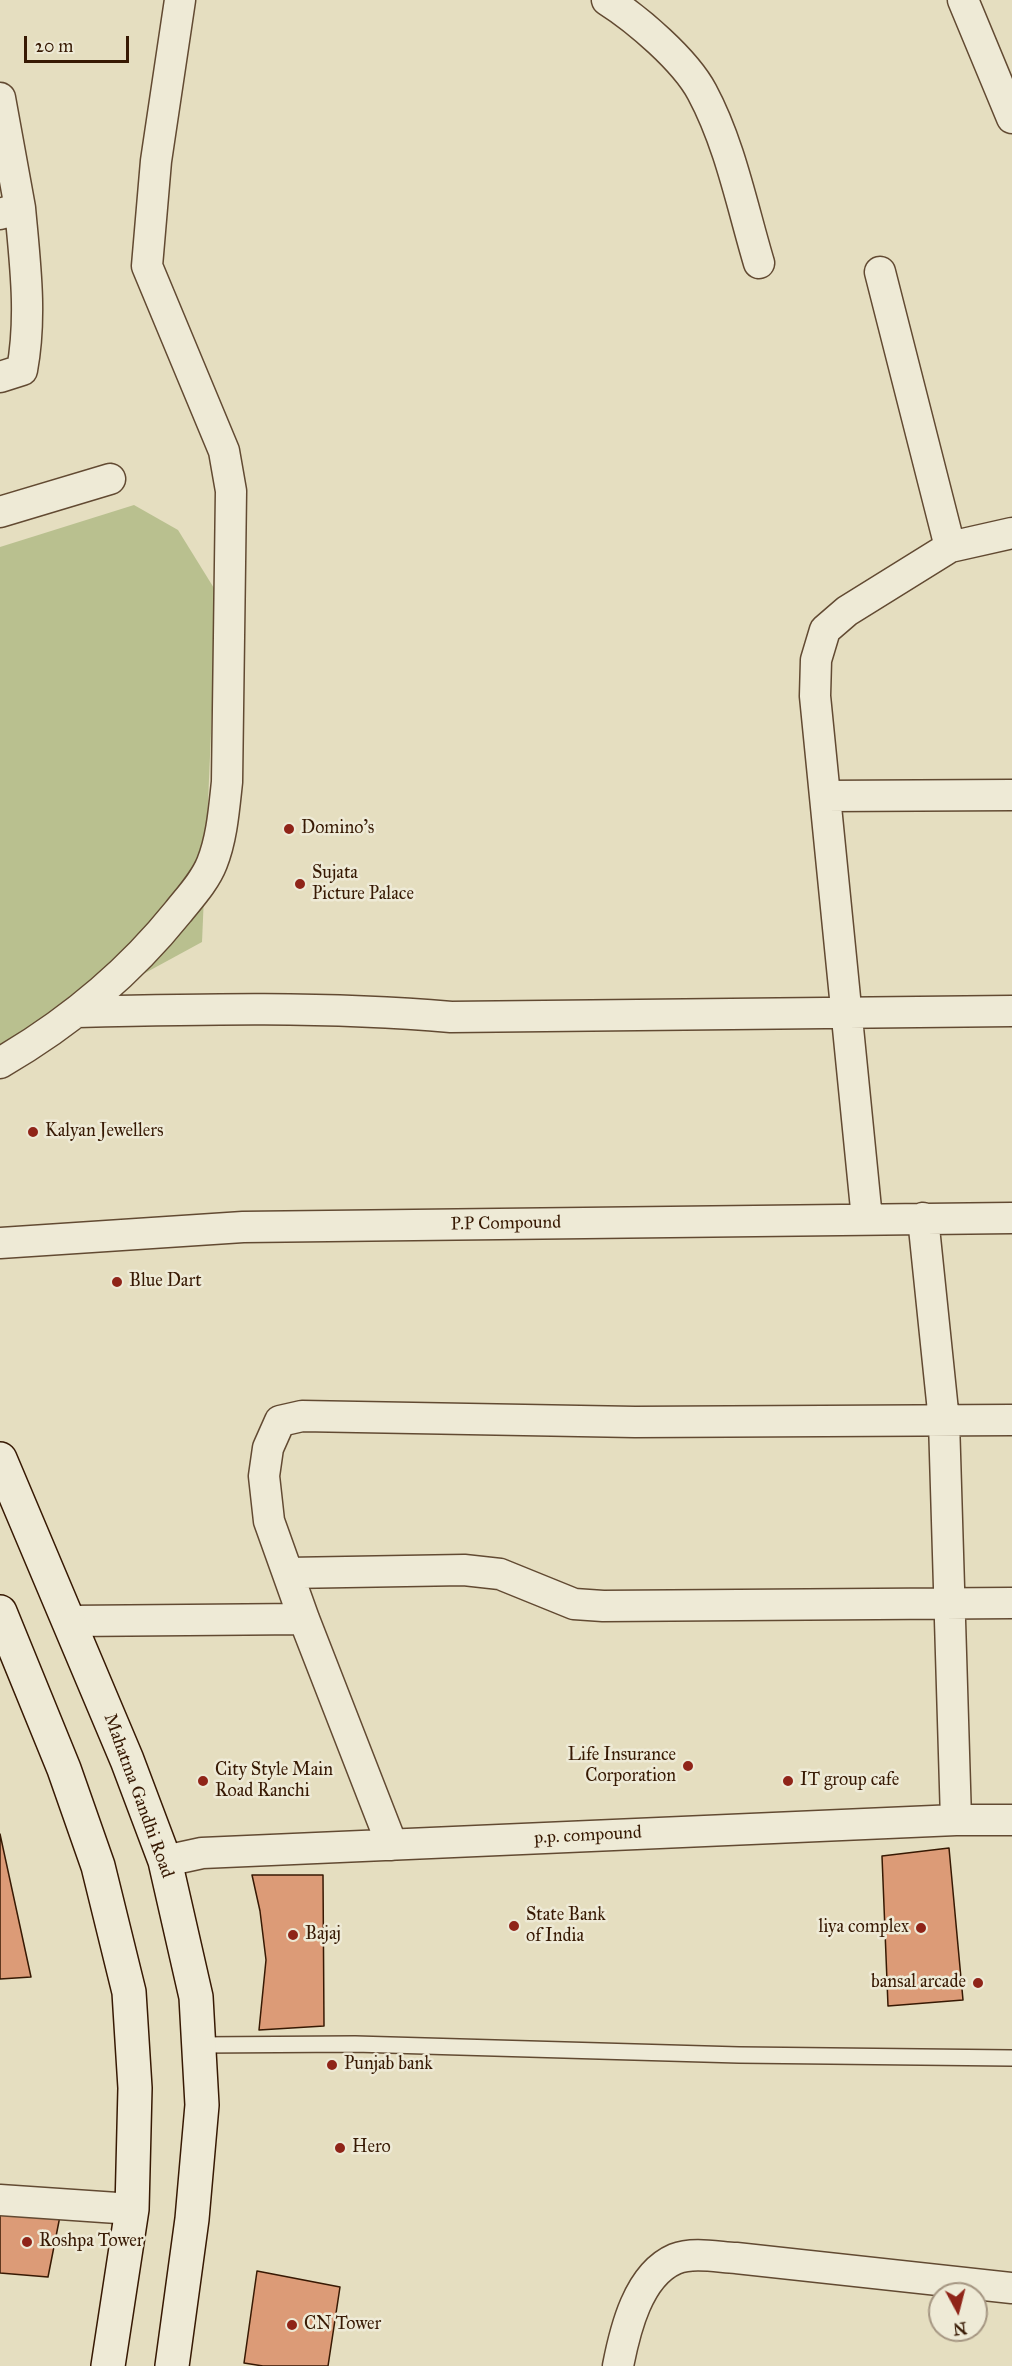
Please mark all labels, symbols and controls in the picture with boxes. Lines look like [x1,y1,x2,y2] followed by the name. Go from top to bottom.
[27,24,132,62] scale bar
[35,35,73,57] text: 20 m
[301,818,374,840] place label: Domino's
[282,822,296,836] marker: Domino's
[312,863,414,906] place label: Sujata Picture Palace
[293,877,307,891] marker: Sujata Picture Palace
[45,1121,164,1143] place label: Kalyan Jewellers
[26,1125,40,1139] marker: Kalyan Jewellers
[451,1212,561,1236] street label: P.P Compound
[129,1271,202,1293] place label: Blue Dart
[110,1275,124,1289] marker: Blue Dart
[98,1711,178,1881] street label: Mahatma Gandhi Road
[568,1745,676,1788] place label: Life Insurance Corporation
[681,1759,695,1773] marker: Life Insurance Corporation
[215,1760,333,1802] place label: City Style Main Road Ranchi
[800,1770,899,1792] place label: IT group cafe
[196,1774,210,1788] marker: City Style Main Road Ranchi
[781,1774,795,1788] marker: IT group cafe
[534,1822,642,1850] street label: p.p. compound
[526,1905,606,1948] place label: State Bank of India
[819,1917,909,1939] place label: liya complex
[507,1919,521,1933] marker: State Bank of India
[914,1921,928,1935] marker: liya complex
[305,1924,341,1946] place label: Bajaj
[286,1928,300,1942] marker: Bajaj
[871,1972,966,1994] place label: bansal arcade
[971,1976,985,1990] marker: bansal arcade
[344,2054,433,2076] place label: Punjab bank
[325,2058,339,2072] marker: Punjab bank
[352,2137,391,2159] place label: Hero
[333,2141,347,2155] marker: Hero
[39,2231,144,2253] place label: Roshpa Tower
[20,2235,34,2249] marker: Roshpa Tower
[928,2282,988,2342] north arrow
[304,2314,381,2336] place label: CN Tower
[285,2318,299,2332] marker: CN Tower
[952,2318,968,2339] text: N

